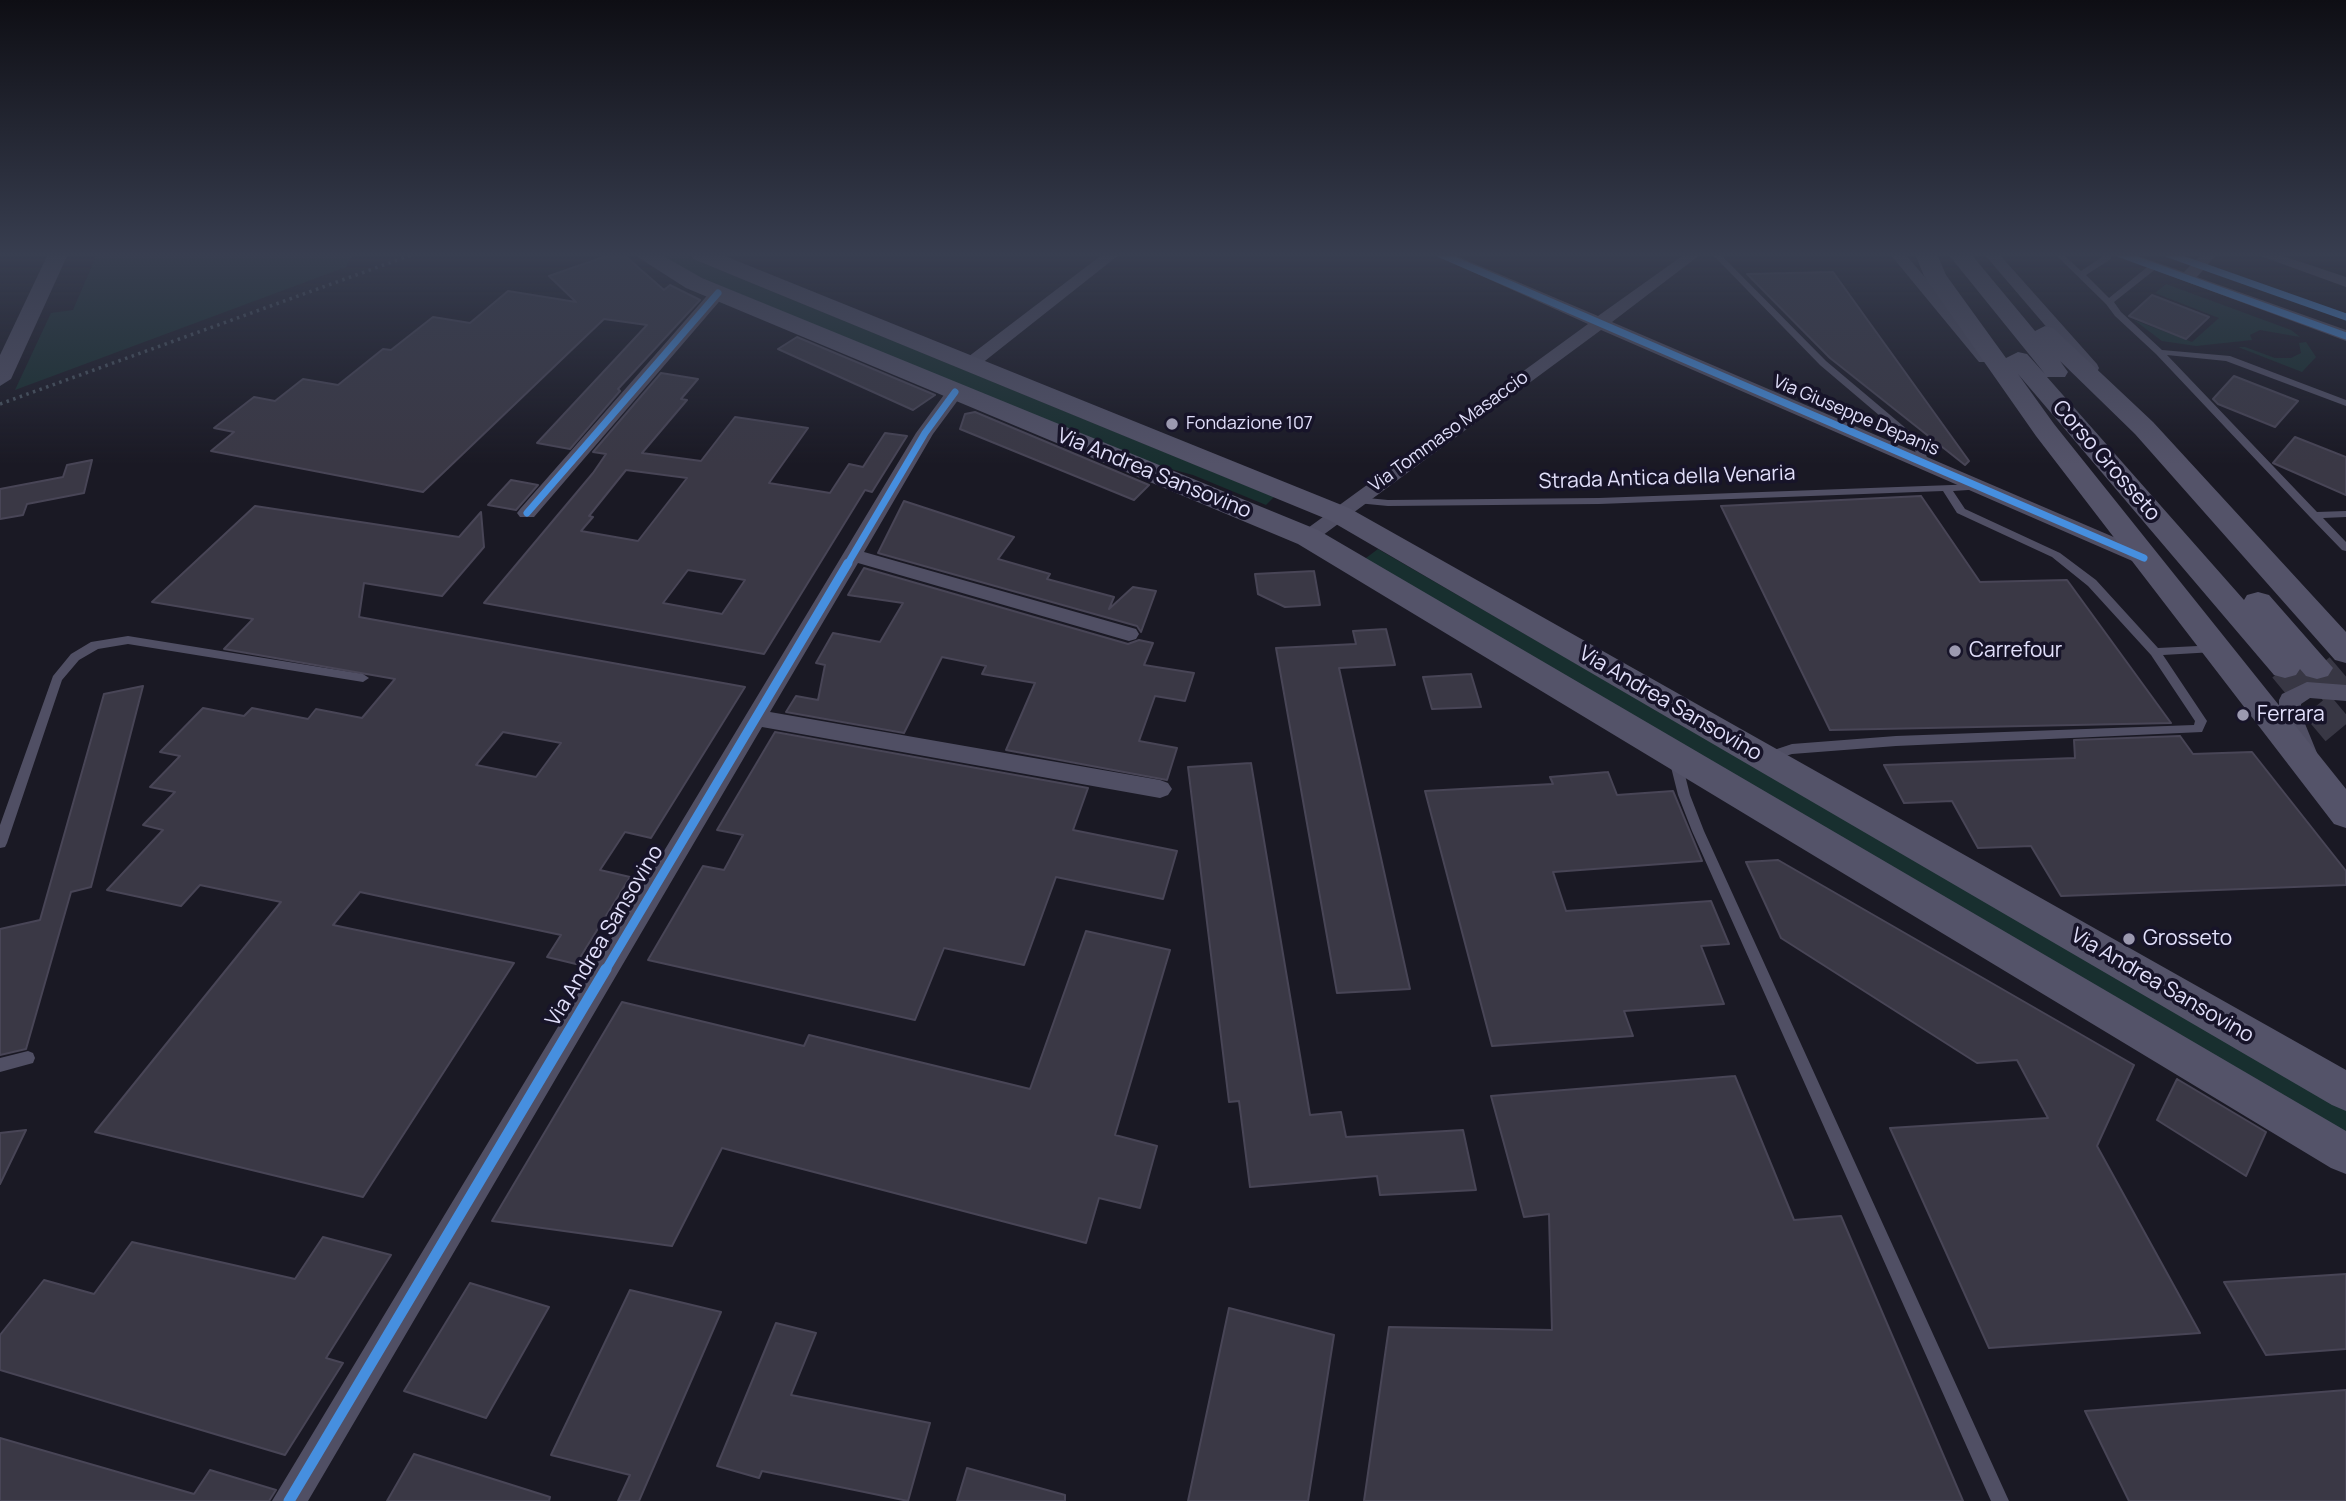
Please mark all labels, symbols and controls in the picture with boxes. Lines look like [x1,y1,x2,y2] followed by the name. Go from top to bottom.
[1365,367,1533,497] street label: Via Tommaso Masaccio
[1770,371,1942,461] street label: Via Giuseppe Depanis
[2047,396,2165,526] street label: Corso Grosseto
[1186,413,1313,435] place label: Fondazione 107
[1164,416,1180,432] marker: Fondazione 107
[1053,424,1255,524] street label: Via Andrea Sansovino
[1538,461,1796,495] street label: Strada Antica della Venaria
[1969,638,2062,664] place label: Carrefour
[1574,641,1766,767] street label: Via Andrea Sansovino
[1947,643,1963,659] marker: Carrefour
[2257,702,2325,728] place label: Ferrara
[2235,707,2251,723] marker: Ferrara
[541,841,669,1031] street label: Via Andrea Sansovino
[2066,923,2258,1049] street label: Via Andrea Sansovino
[2143,926,2232,952] place label: Grosseto
[2121,931,2137,947] marker: Grosseto

